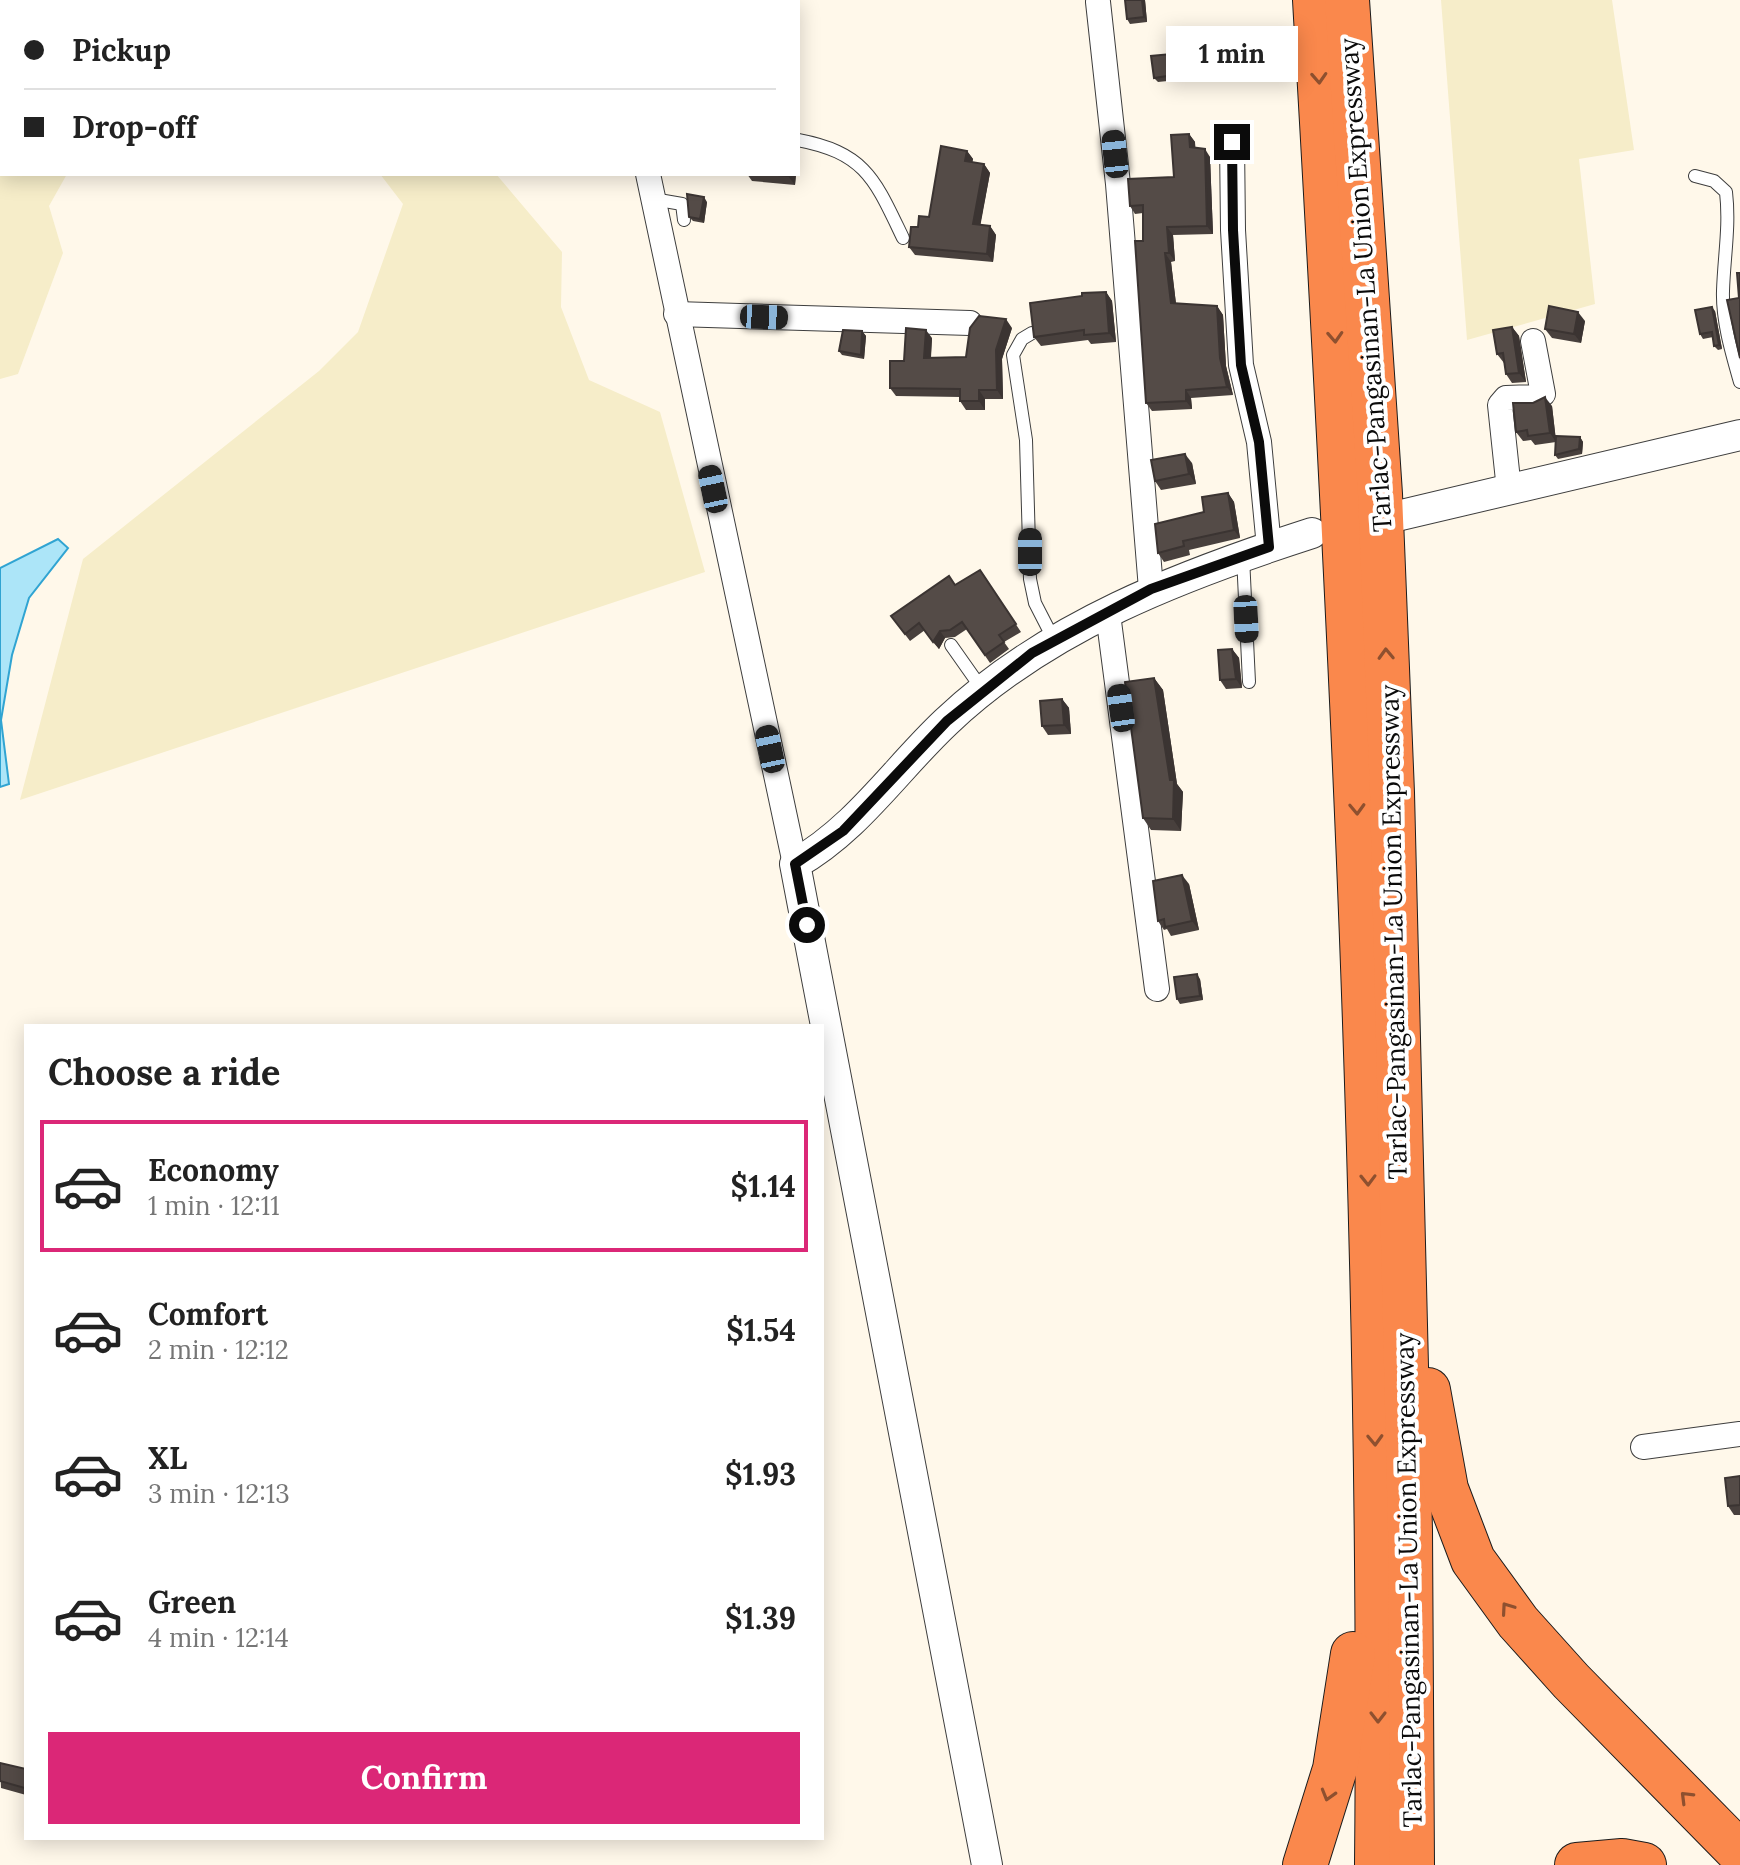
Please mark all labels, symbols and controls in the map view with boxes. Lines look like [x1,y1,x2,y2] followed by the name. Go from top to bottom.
[1166,26,1298,82] callout: 1 min
[72,31,171,69] text: Pickup
[1199,37,1265,70] text: 1 min
[1331,37,1399,533] street label: Tarlac-Pangasinan-La Union Expressway
[1310,72,1327,85] one-way arrow
[72,108,197,146] text: Drop-off
[1214,124,1250,160] route end
[1101,129,1129,179] car
[740,304,788,330] car
[1326,331,1343,344] one-way arrow
[696,463,730,515] car
[1018,528,1042,576] car
[1233,594,1259,644] car
[1378,648,1395,660] one-way arrow
[1106,683,1136,733] car
[1372,684,1414,1180] street label: Tarlac-Pangasinan-La Union Expressway
[753,723,787,775] car
[1348,803,1365,816] one-way arrow
[789,907,825,943] route start
[48,1049,280,1095] text: Choose a ride
[52,1150,124,1222] icon: car
[148,1151,279,1189] text: Economy
[731,1167,796,1205] text: $1.14
[1359,1174,1376,1187] one-way arrow
[148,1189,280,1222] text: 1 min · 12:11
[52,1294,124,1366] icon: car
[148,1295,268,1333] text: Comfort
[726,1311,796,1349] text: $1.54
[1387,1332,1429,1828] street label: Tarlac-Pangasinan-La Union Expressway
[148,1333,289,1366] text: 2 min · 12:12
[1367,1434,1384,1447] one-way arrow
[52,1438,124,1510] icon: car
[148,1439,187,1477] text: XL
[725,1455,796,1493] text: $1.93
[148,1477,290,1510] text: 3 min · 12:13
[52,1582,124,1654] icon: car
[148,1583,236,1621] text: Green
[725,1599,796,1637] text: $1.39
[1503,1602,1517,1616] one-way arrow
[148,1621,289,1654] text: 4 min · 12:14
[1369,1711,1386,1724] one-way arrow
[48,1732,800,1824] button: Confirm
[1321,1787,1337,1801] one-way arrow
[1680,1792,1695,1806] one-way arrow

